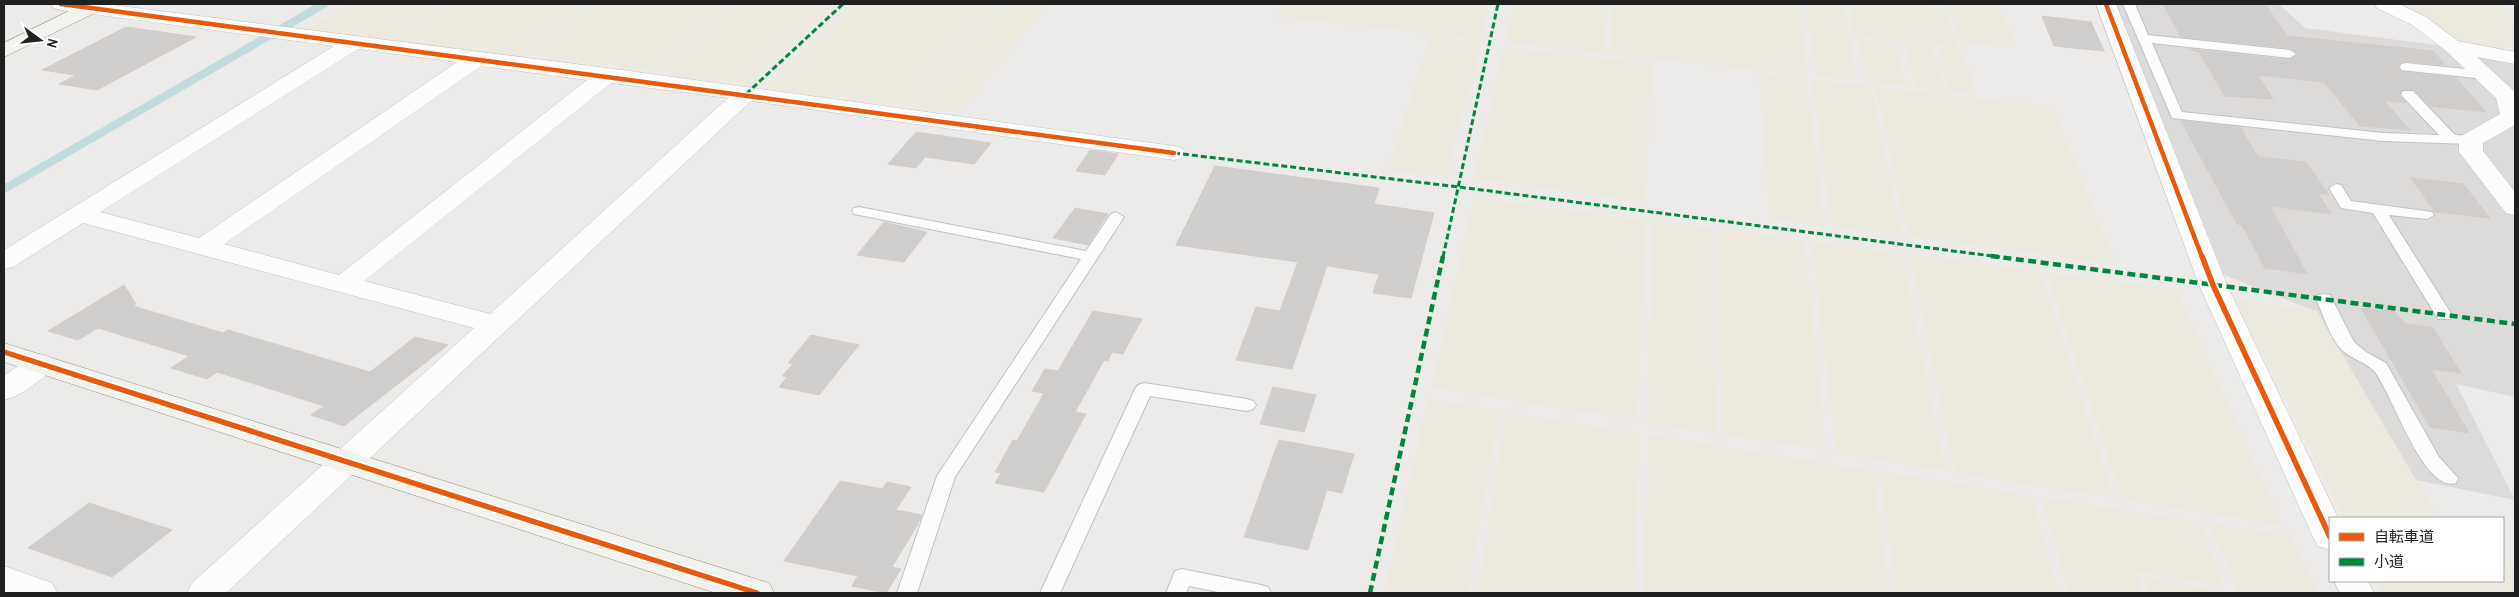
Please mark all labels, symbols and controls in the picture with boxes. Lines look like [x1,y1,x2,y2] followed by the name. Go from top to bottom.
[15,15,65,65] north arrow
[43,37,62,50] text: N
[2329,517,2504,582] legend
[2374,526,2434,547] text: 自転車道
[2374,551,2404,572] text: 小道

